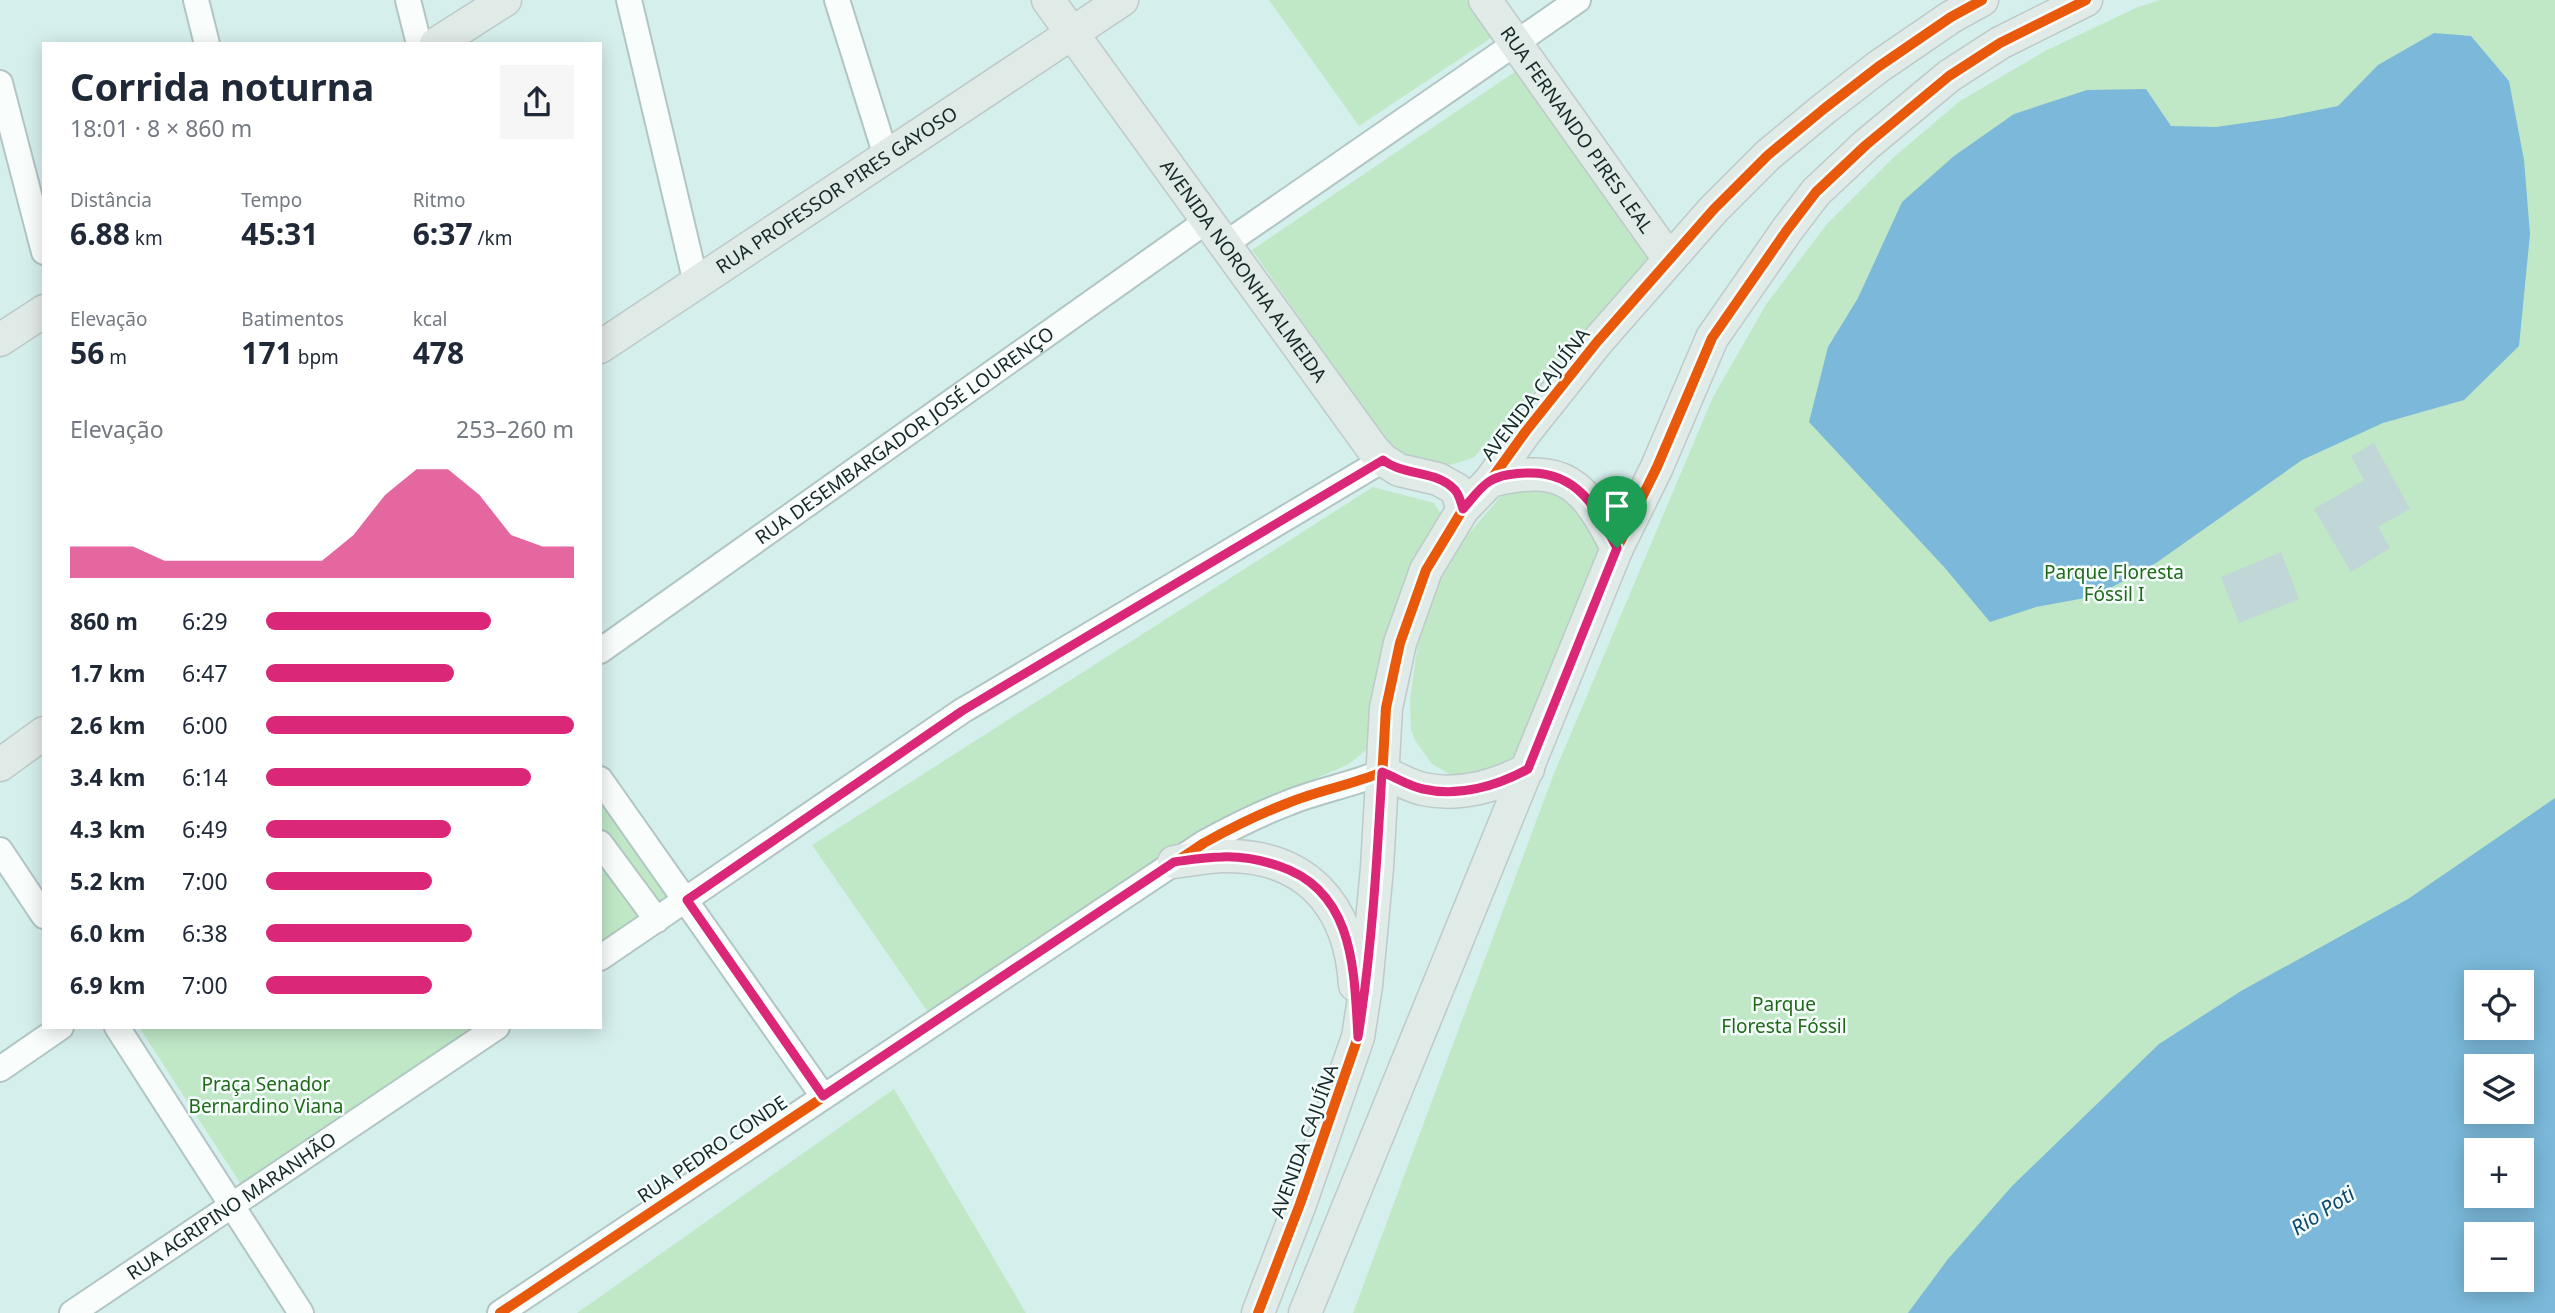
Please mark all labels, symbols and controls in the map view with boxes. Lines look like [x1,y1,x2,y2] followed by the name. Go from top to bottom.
[1495,21,1660,238] street label: RUA FERNANDO PIRES LEAL
[70,60,374,112] text: Corrida noturna
[500,65,574,139] button: share
[711,100,962,279] street label: RUA PROFESSOR PIRES GAYOSO
[70,112,252,144] text: 18:01 · 8 × 860 m
[1155,154,1333,388] street label: AVENIDA NORONHA ALMEIDA
[70,187,152,213] text: Distância
[241,187,302,213] text: Tempo
[413,187,466,213] text: Ritmo
[70,213,130,254] text: 6.88
[241,213,318,254] text: 45:31
[413,213,473,254] text: 6:37
[130,225,163,251] text: km
[473,225,513,251] text: /km
[70,306,147,332] text: Elevação
[241,306,344,332] text: Batimentos
[413,306,447,332] text: kcal
[750,320,1059,550] street label: RUA DESEMBARGADOR JOSÉ LOURENÇO
[1475,321,1596,466] street label: AVENIDA CAJUÍNA
[70,332,104,373] text: 56
[241,332,293,373] text: 171
[413,332,464,373] text: 478
[104,344,127,370] text: m
[293,344,339,370] text: bpm
[70,413,164,445] text: Elevação
[456,413,574,445] text: 253–260 m
[1587,476,1647,548] pin
[1598,487,1636,525] icon: arrive
[2044,559,2184,607] park label: Parque Floresta Fóssil I
[70,605,138,637] text: 860 m
[182,605,228,637] text: 6:29
[70,657,145,689] text: 1.7 km
[182,657,228,689] text: 6:47
[70,709,145,741] text: 2.6 km
[182,709,228,741] text: 6:00
[70,761,145,793] text: 3.4 km
[182,761,228,793] text: 6:14
[70,813,145,845] text: 4.3 km
[182,813,228,845] text: 6:49
[70,865,145,897] text: 5.2 km
[182,865,228,897] text: 7:00
[70,917,145,949] text: 6.0 km
[182,917,228,949] text: 6:38
[70,969,145,1001] text: 6.9 km
[182,969,228,1001] text: 7:00
[2464,970,2534,1292] map controls
[2464,970,2534,1040] button: locate
[1721,991,1847,1039] park label: Parque Floresta Fóssil
[2464,1054,2534,1124] button: layers
[1264,1060,1344,1222] street label: AVENIDA CAJUÍNA
[189,1071,343,1119] park label: Praça Senador Bernardino Viana
[632,1089,792,1209] street label: RUA PEDRO CONDE
[121,1126,341,1286] street label: RUA AGRIPINO MARANHÃO
[2464,1138,2534,1208] button: +
[2285,1179,2360,1241] water label: Rio Poti
[2464,1222,2534,1292] button: −

